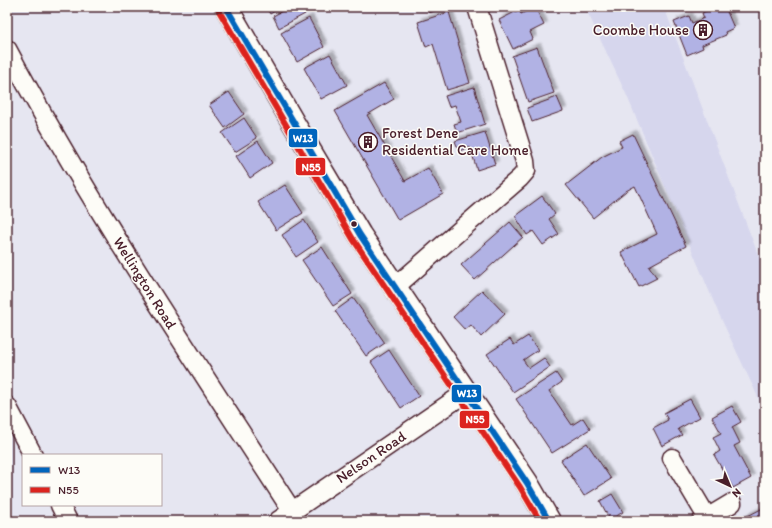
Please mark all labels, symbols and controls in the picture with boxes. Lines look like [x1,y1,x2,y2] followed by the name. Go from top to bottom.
[692,19,714,41] building icon: Coombe House
[593,21,689,39] place label: Coombe House
[382,124,529,159] place label: Forest Dene Residential Care Home
[288,128,318,148] line badge: W13
[357,131,379,153] building icon: Forest Dene Residential Care Home
[293,132,313,145] text: W13
[295,157,326,176] line badge: N55
[302,161,321,174] text: N55
[349,219,359,229] unlabelled marker
[109,234,181,333] street label: Wellington Road
[451,384,482,403] line badge: W13
[457,387,477,400] text: W13
[459,410,490,429] line badge: N55
[466,413,485,426] text: N55
[333,427,410,487] street label: Nelson Road
[22,454,162,506] legend
[58,463,81,477] text: W13
[710,466,750,506] north arrow
[58,483,79,497] text: N55
[729,486,744,500] text: N

